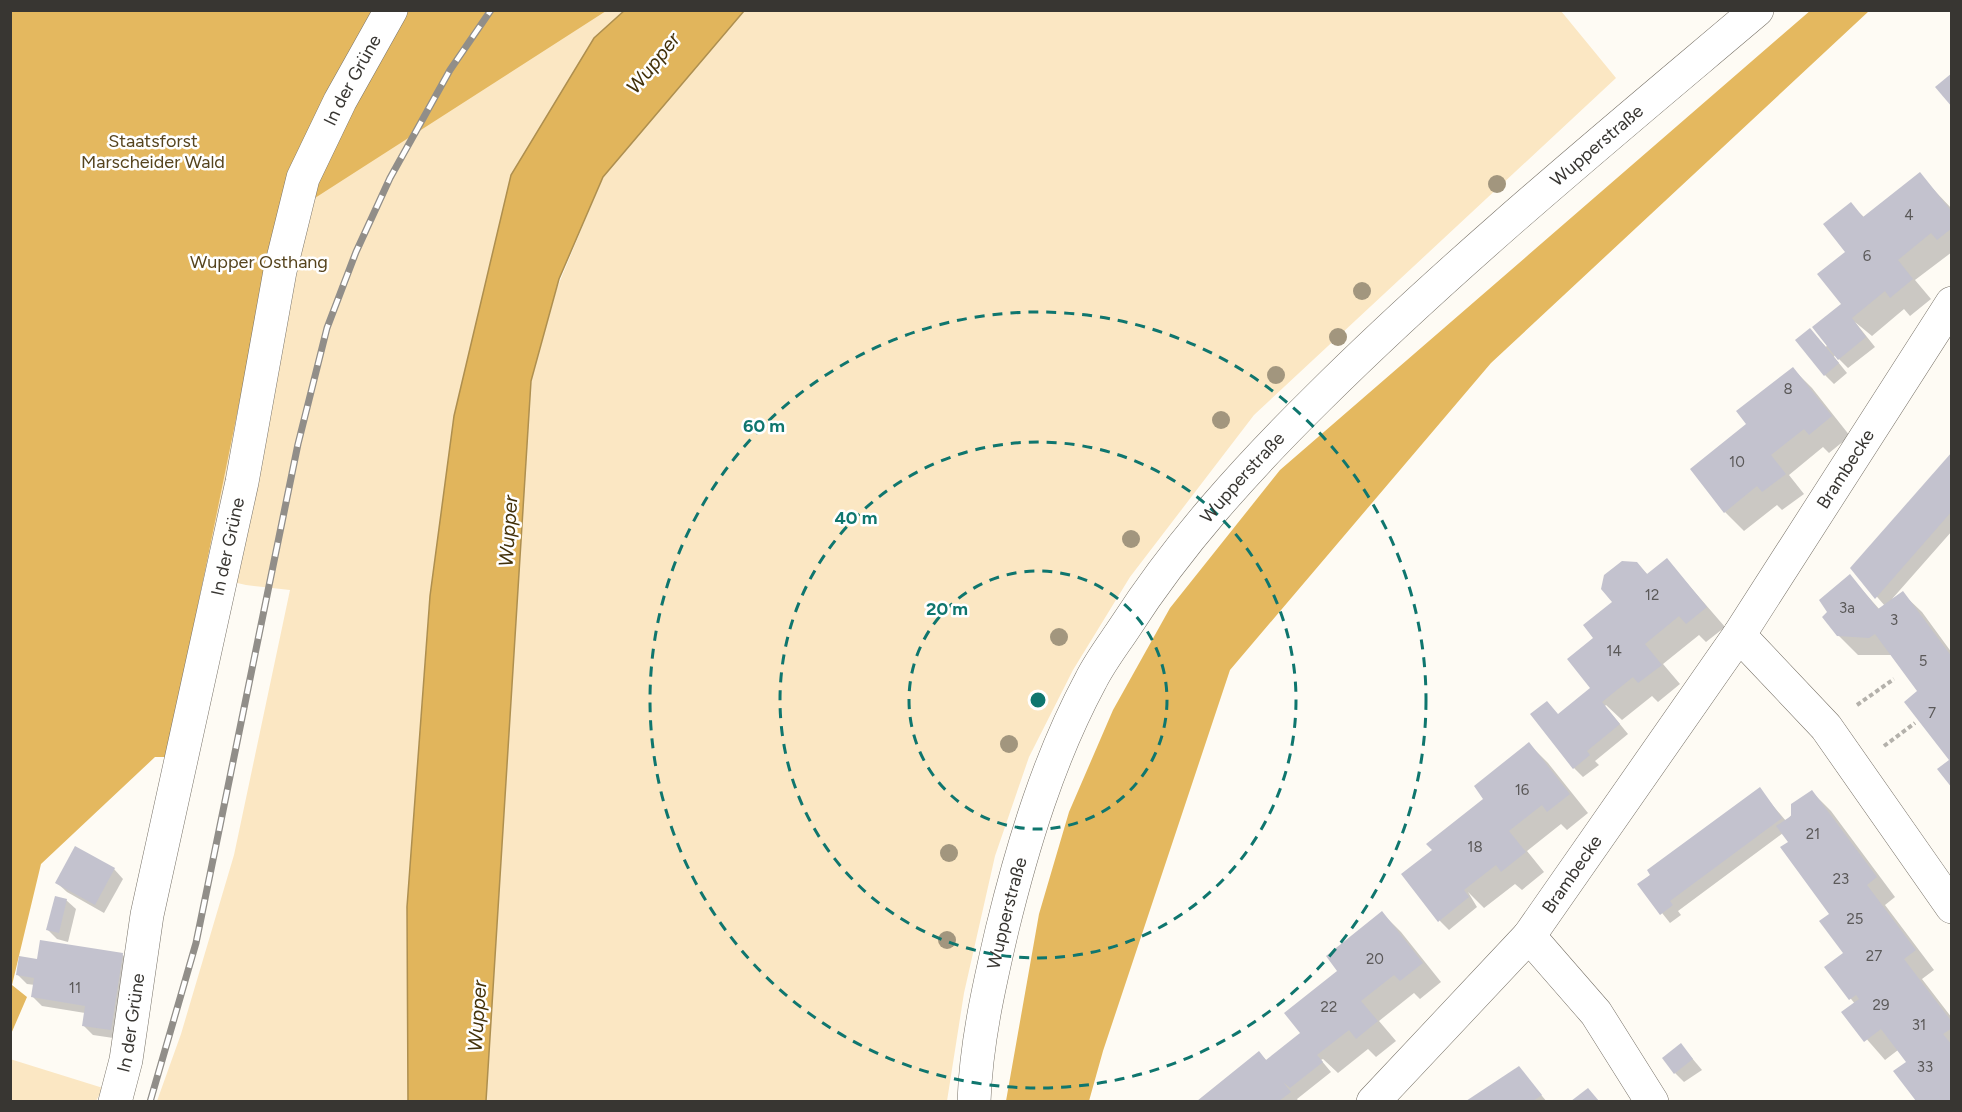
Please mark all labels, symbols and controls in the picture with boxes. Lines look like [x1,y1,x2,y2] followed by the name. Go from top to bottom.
[621,27,686,98] water label: Wupper
[319,31,386,129] street label: In der Grüne
[1546,100,1648,191] street label: Wupperstraße
[81,130,225,173] park label: Staatsforst Marscheider Wald
[1904,206,1914,224] house number: 4
[1863,247,1872,265] house number: 6
[190,251,328,273] park label: Wupper Osthang
[1783,380,1793,398] house number: 8
[743,415,785,437] text: 60 m
[1812,425,1879,513] street label: Brambecke
[1196,427,1289,527] street label: Wupperstraße
[1729,453,1745,471] house number: 10
[494,493,523,568] water label: Wupper
[206,495,249,598] street label: In der Grüne
[834,507,878,529] text: 40 m
[1645,586,1659,604] house number: 12
[926,598,968,620] text: 20 m
[1839,599,1855,617] house number: 3a
[1890,611,1898,629] house number: 3
[1606,642,1622,660] house number: 14
[1919,652,1927,670] house number: 5
[1028,690,1048,710] centre of rings
[1928,704,1936,722] house number: 7
[1515,781,1530,799] house number: 16
[1806,825,1820,843] house number: 21
[1537,831,1607,918] street label: Brambecke
[1467,838,1483,856] house number: 18
[982,854,1032,971] street label: Wupperstraße
[1833,870,1849,888] house number: 23
[1846,910,1864,928] house number: 25
[1866,947,1882,965] house number: 27
[1366,950,1384,968] house number: 20
[112,972,149,1075] street label: In der Grüne
[463,978,492,1053] water label: Wupper
[69,979,81,997] house number: 11
[1873,996,1889,1014] house number: 29
[1321,998,1337,1016] house number: 22
[1912,1016,1926,1034] house number: 31
[1917,1058,1933,1076] house number: 33

